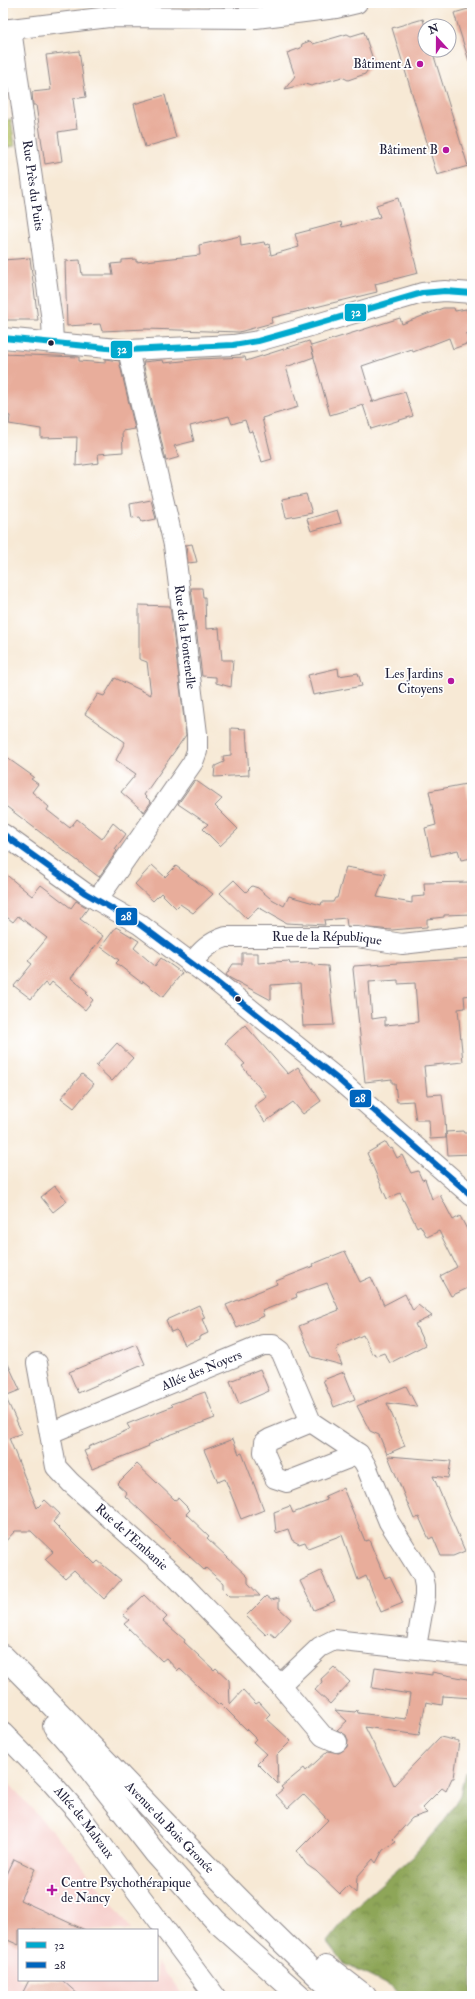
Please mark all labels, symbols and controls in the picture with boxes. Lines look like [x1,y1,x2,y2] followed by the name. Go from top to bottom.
[417,18,457,58] north arrow
[426,21,442,37] text: N
[353,56,413,72] place label: Bâtiment A
[415,59,425,69] marker: Bâtiment A
[19,139,47,232] street label: Rue Près du Puits
[379,142,438,158] place label: Bâtiment B
[441,145,451,155] marker: Bâtiment B
[344,303,367,322] line badge: 32
[351,306,361,319] text: 32
[46,338,56,348] unlabelled marker
[110,340,133,359] line badge: 32
[117,343,127,356] text: 32
[171,584,199,690] street label: Rue de la Fontenelle
[385,666,444,698] place label: Les Jardins Citoyens
[446,676,456,686] marker: Les Jardins Citoyens
[115,907,138,926] line badge: 28
[121,910,132,923] text: 28
[272,929,384,949] street label: Rue de la République
[233,994,243,1004] unlabelled marker
[349,1089,372,1108] line badge: 28
[355,1092,366,1105] text: 28
[158,1346,245,1394] street label: Allée des Noyers
[92,1501,172,1574] street label: Rue de l'Embanie
[121,1777,218,1877] street label: Avenue du Bois Gronée
[50,1782,118,1862] street label: Allée de Malvaux
[61,1875,192,1907] place label: Centre Psychothérapique de Nancy
[46,1884,58,1896] marker: Centre Psychothérapique de Nancy
[18,1929,158,1981] legend
[54,1938,65,1953] text: 32
[54,1958,66,1973] text: 28

